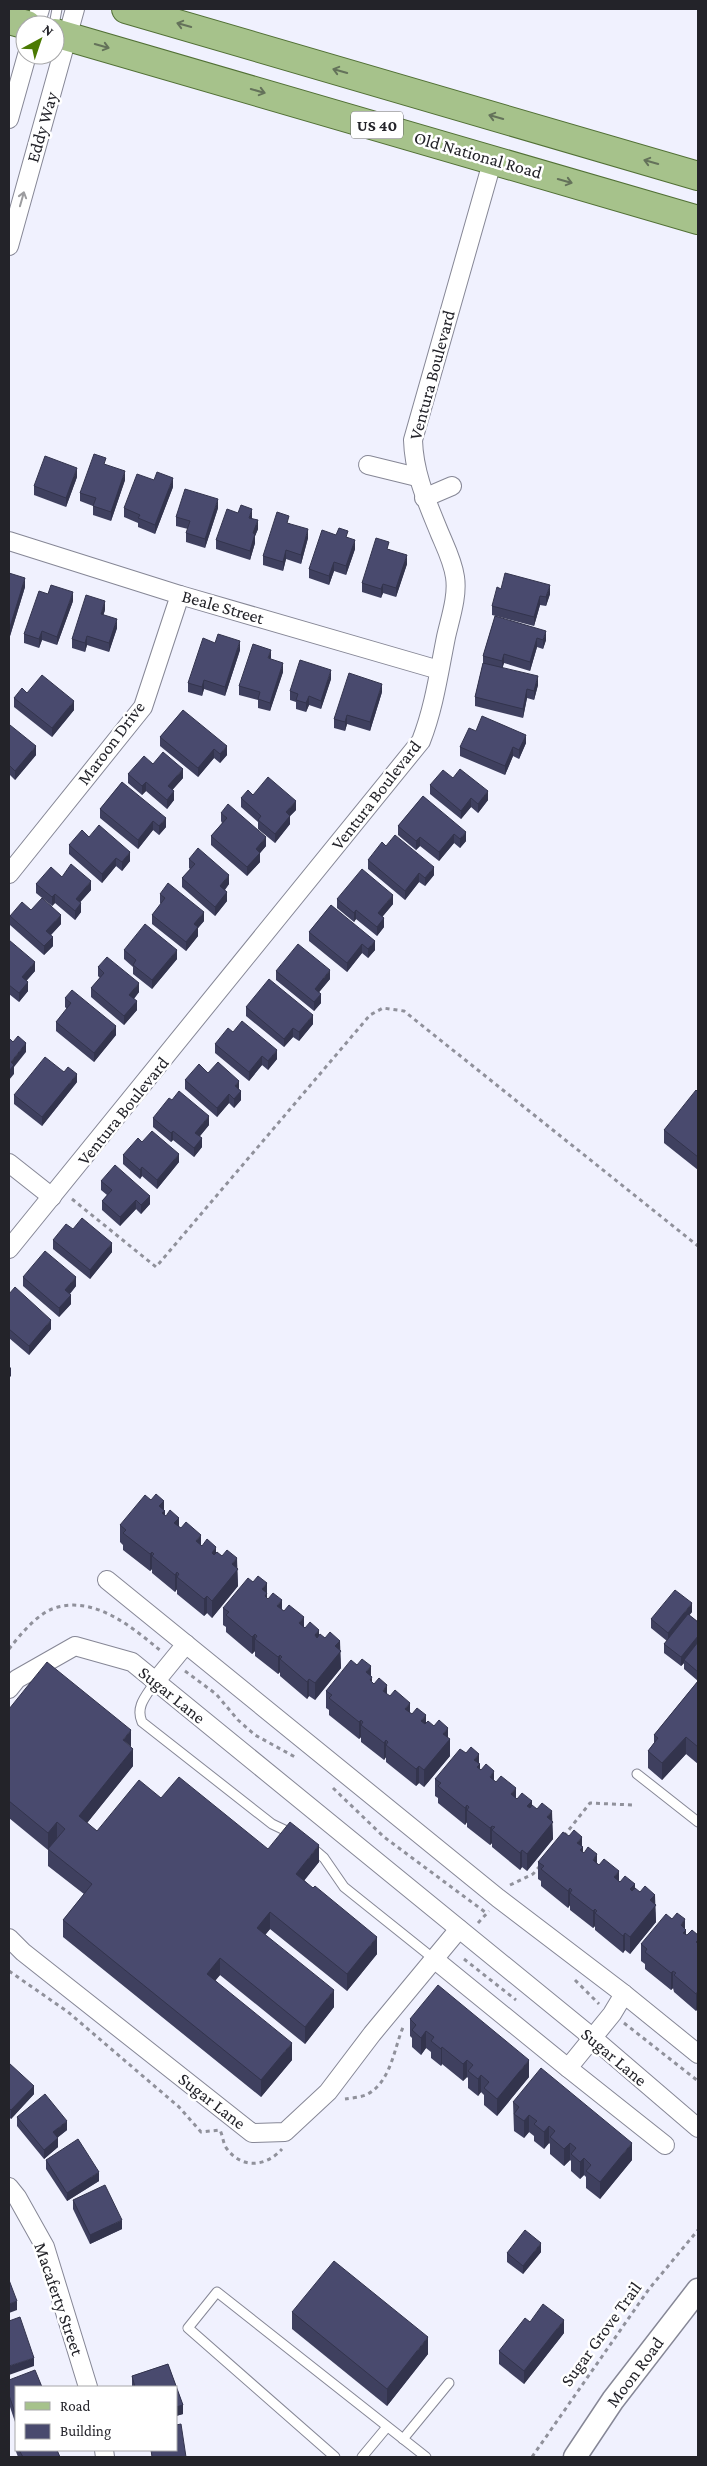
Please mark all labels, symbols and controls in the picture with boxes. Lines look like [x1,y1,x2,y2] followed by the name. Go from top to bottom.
[15,15,65,65] north arrow
[176,20,192,30] one-way arrow
[40,21,58,40] text: N
[93,42,109,52] one-way arrow
[332,65,348,75] one-way arrow
[250,87,266,96] one-way arrow
[22,89,62,165] street label: Eddy Way
[488,111,504,121] one-way arrow
[351,112,403,138] road number: US 40
[412,127,545,183] street label: Old National Road
[644,157,660,167] one-way arrow
[557,176,573,186] one-way arrow
[17,191,27,207] one-way arrow
[405,308,459,442] street label: Ventura Boulevard
[180,586,267,629] street label: Beale Street
[73,697,149,789] street label: Maroon Drive
[327,736,425,854] street label: Ventura Boulevard
[73,1053,173,1169] street label: Ventura Boulevard
[135,1662,209,1728] street label: Sugar Lane
[577,2024,651,2090] street label: Sugar Lane
[174,2069,250,2133] street label: Sugar Lane
[30,2240,88,2359] street label: Macaferty Street
[556,2278,646,2390] street label: Sugar Grove Trail
[602,2333,668,2411] street label: Moon Road
[15,2386,178,2451] legend
[60,2398,91,2414] text: Road
[60,2423,111,2440] text: Building

